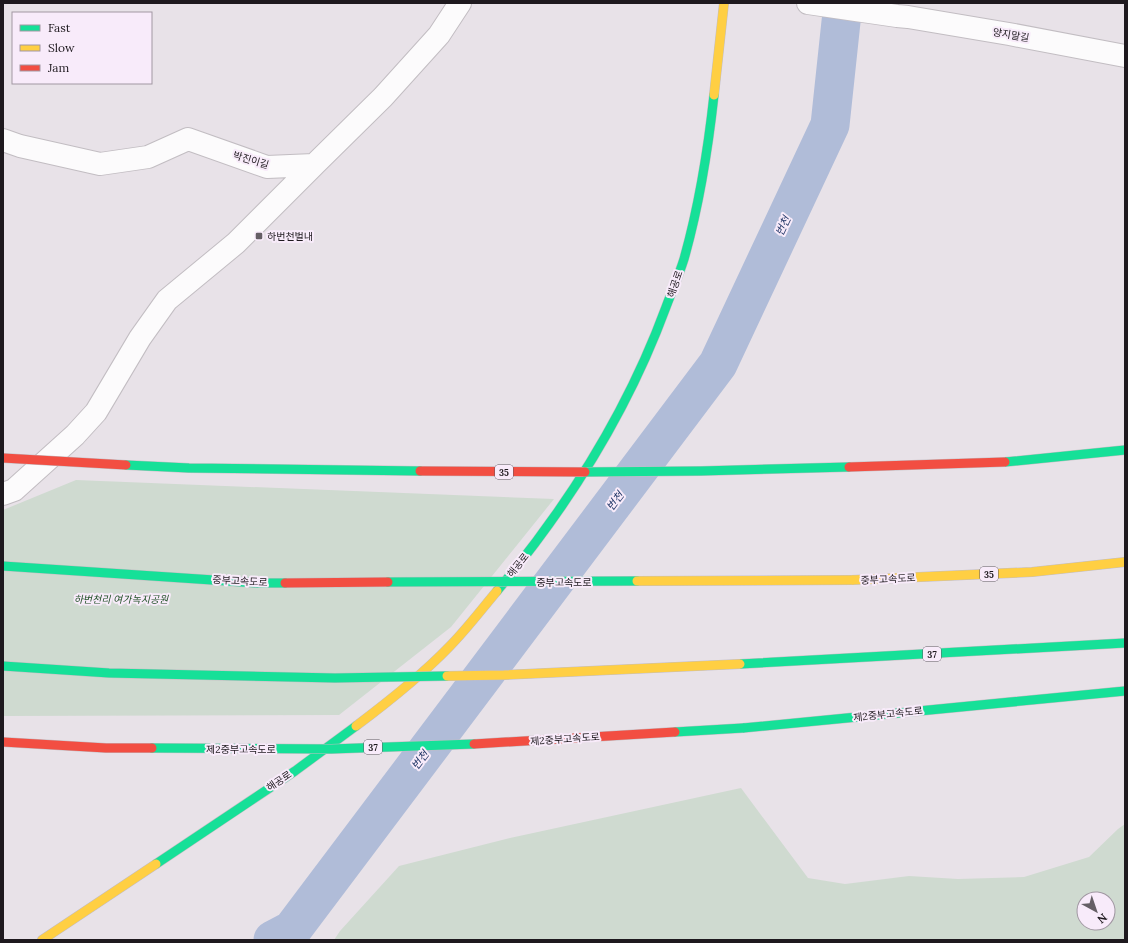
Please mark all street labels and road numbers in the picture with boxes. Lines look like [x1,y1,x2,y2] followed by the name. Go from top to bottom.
[992,25,1030,45] street label: 양지말길
[231,148,271,172] street label: 박진이길
[664,269,686,299] street label: 해공로
[495,465,513,479] road number: 35
[504,550,532,580] street label: 해공로
[980,567,998,581] road number: 35
[860,571,916,587] street label: 중부고속도로
[212,573,268,589] street label: 중부고속도로
[536,576,592,589] street label: 중부고속도로
[923,647,941,661] road number: 37
[853,704,923,724] street label: 제2중부고속도로
[530,730,600,748] street label: 제2중부고속도로
[364,740,382,754] road number: 37
[206,743,276,756] street label: 제2중부고속도로
[264,768,294,794] street label: 해공로

